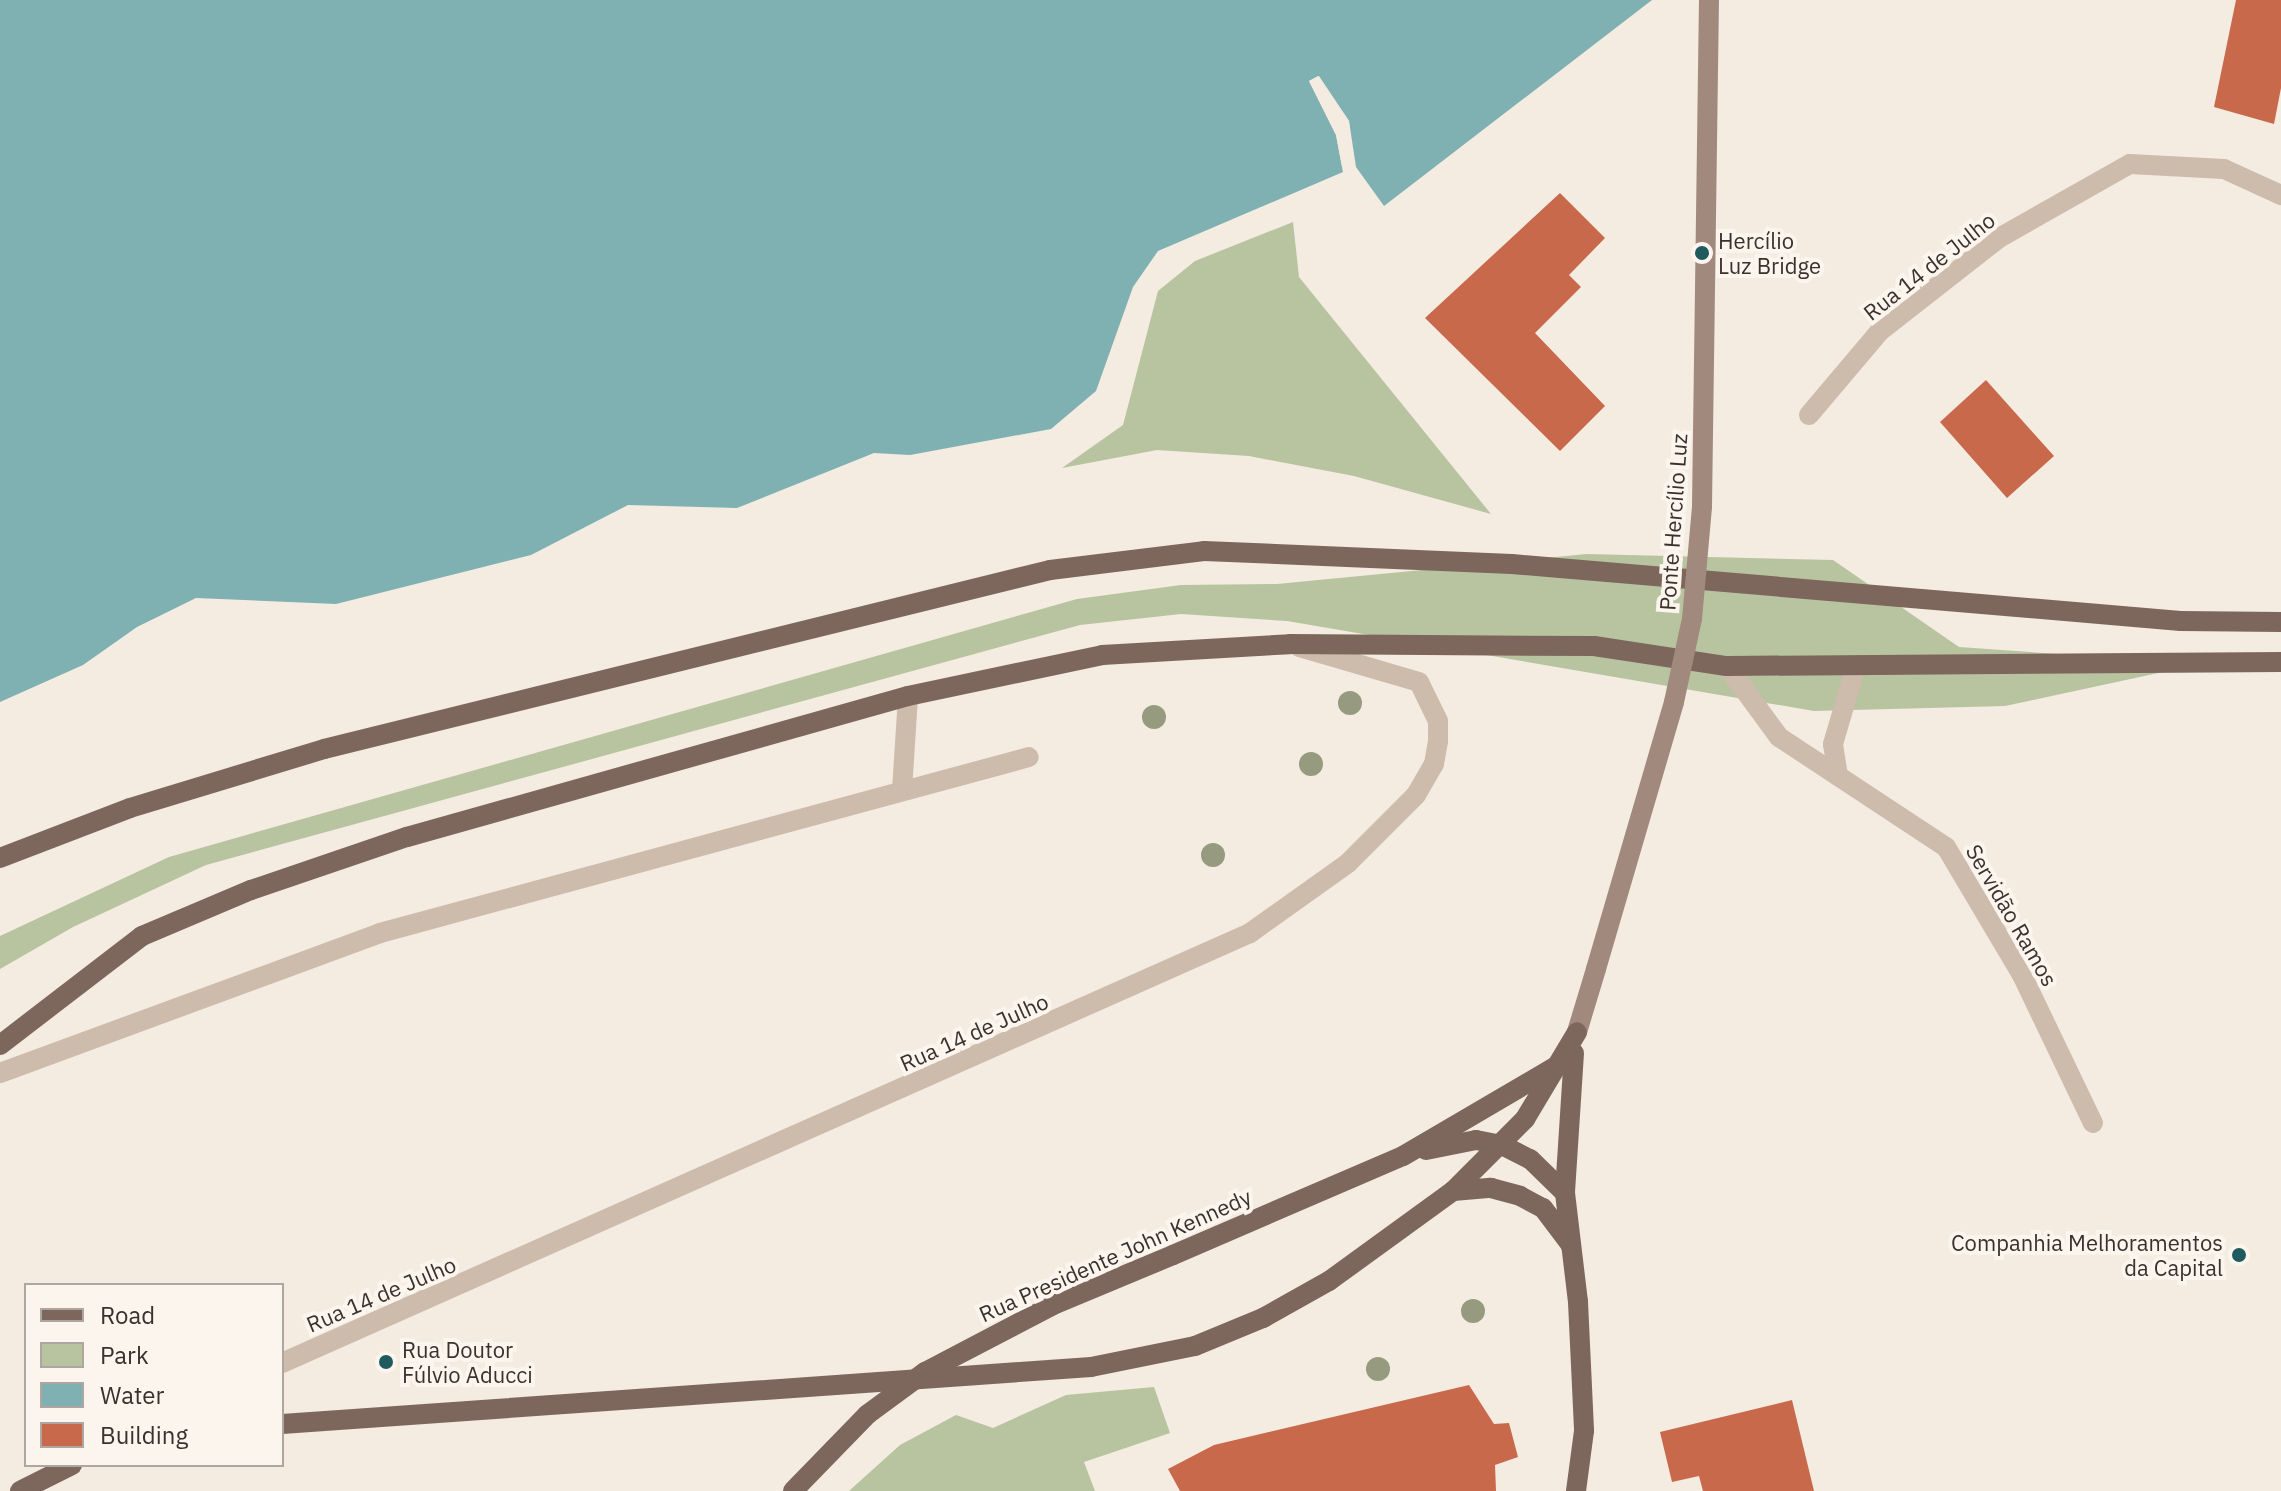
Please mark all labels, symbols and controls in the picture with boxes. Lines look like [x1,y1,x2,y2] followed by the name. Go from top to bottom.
[1858,206,2000,326] street label: Rua 14 de Julho
[1718,227,1821,278] place label: Hercílio Luz Bridge
[1693,244,1711,262] marker: Hercílio Luz Bridge
[1654,433,1692,611] street label: Ponte Hercílio Luz
[1961,839,2063,991] street label: Servidão Ramos
[896,987,1052,1077] street label: Rua 14 de Julho
[975,1183,1255,1327] street label: Rua Presidente John Kennedy
[1951,1229,2223,1280] place label: Companhia Melhoramentos da Capital
[2230,1246,2248,1264] marker: Companhia Melhoramentos da Capital
[302,1251,460,1337] street label: Rua 14 de Julho
[24,1283,284,1467] legend
[100,1299,155,1331] text: Road
[402,1336,533,1388] place label: Rua Doutor Fúlvio Aducci
[100,1339,149,1371] text: Park
[377,1353,395,1371] marker: Rua Doutor Fúlvio Aducci
[100,1379,164,1411] text: Water
[100,1419,188,1451] text: Building

